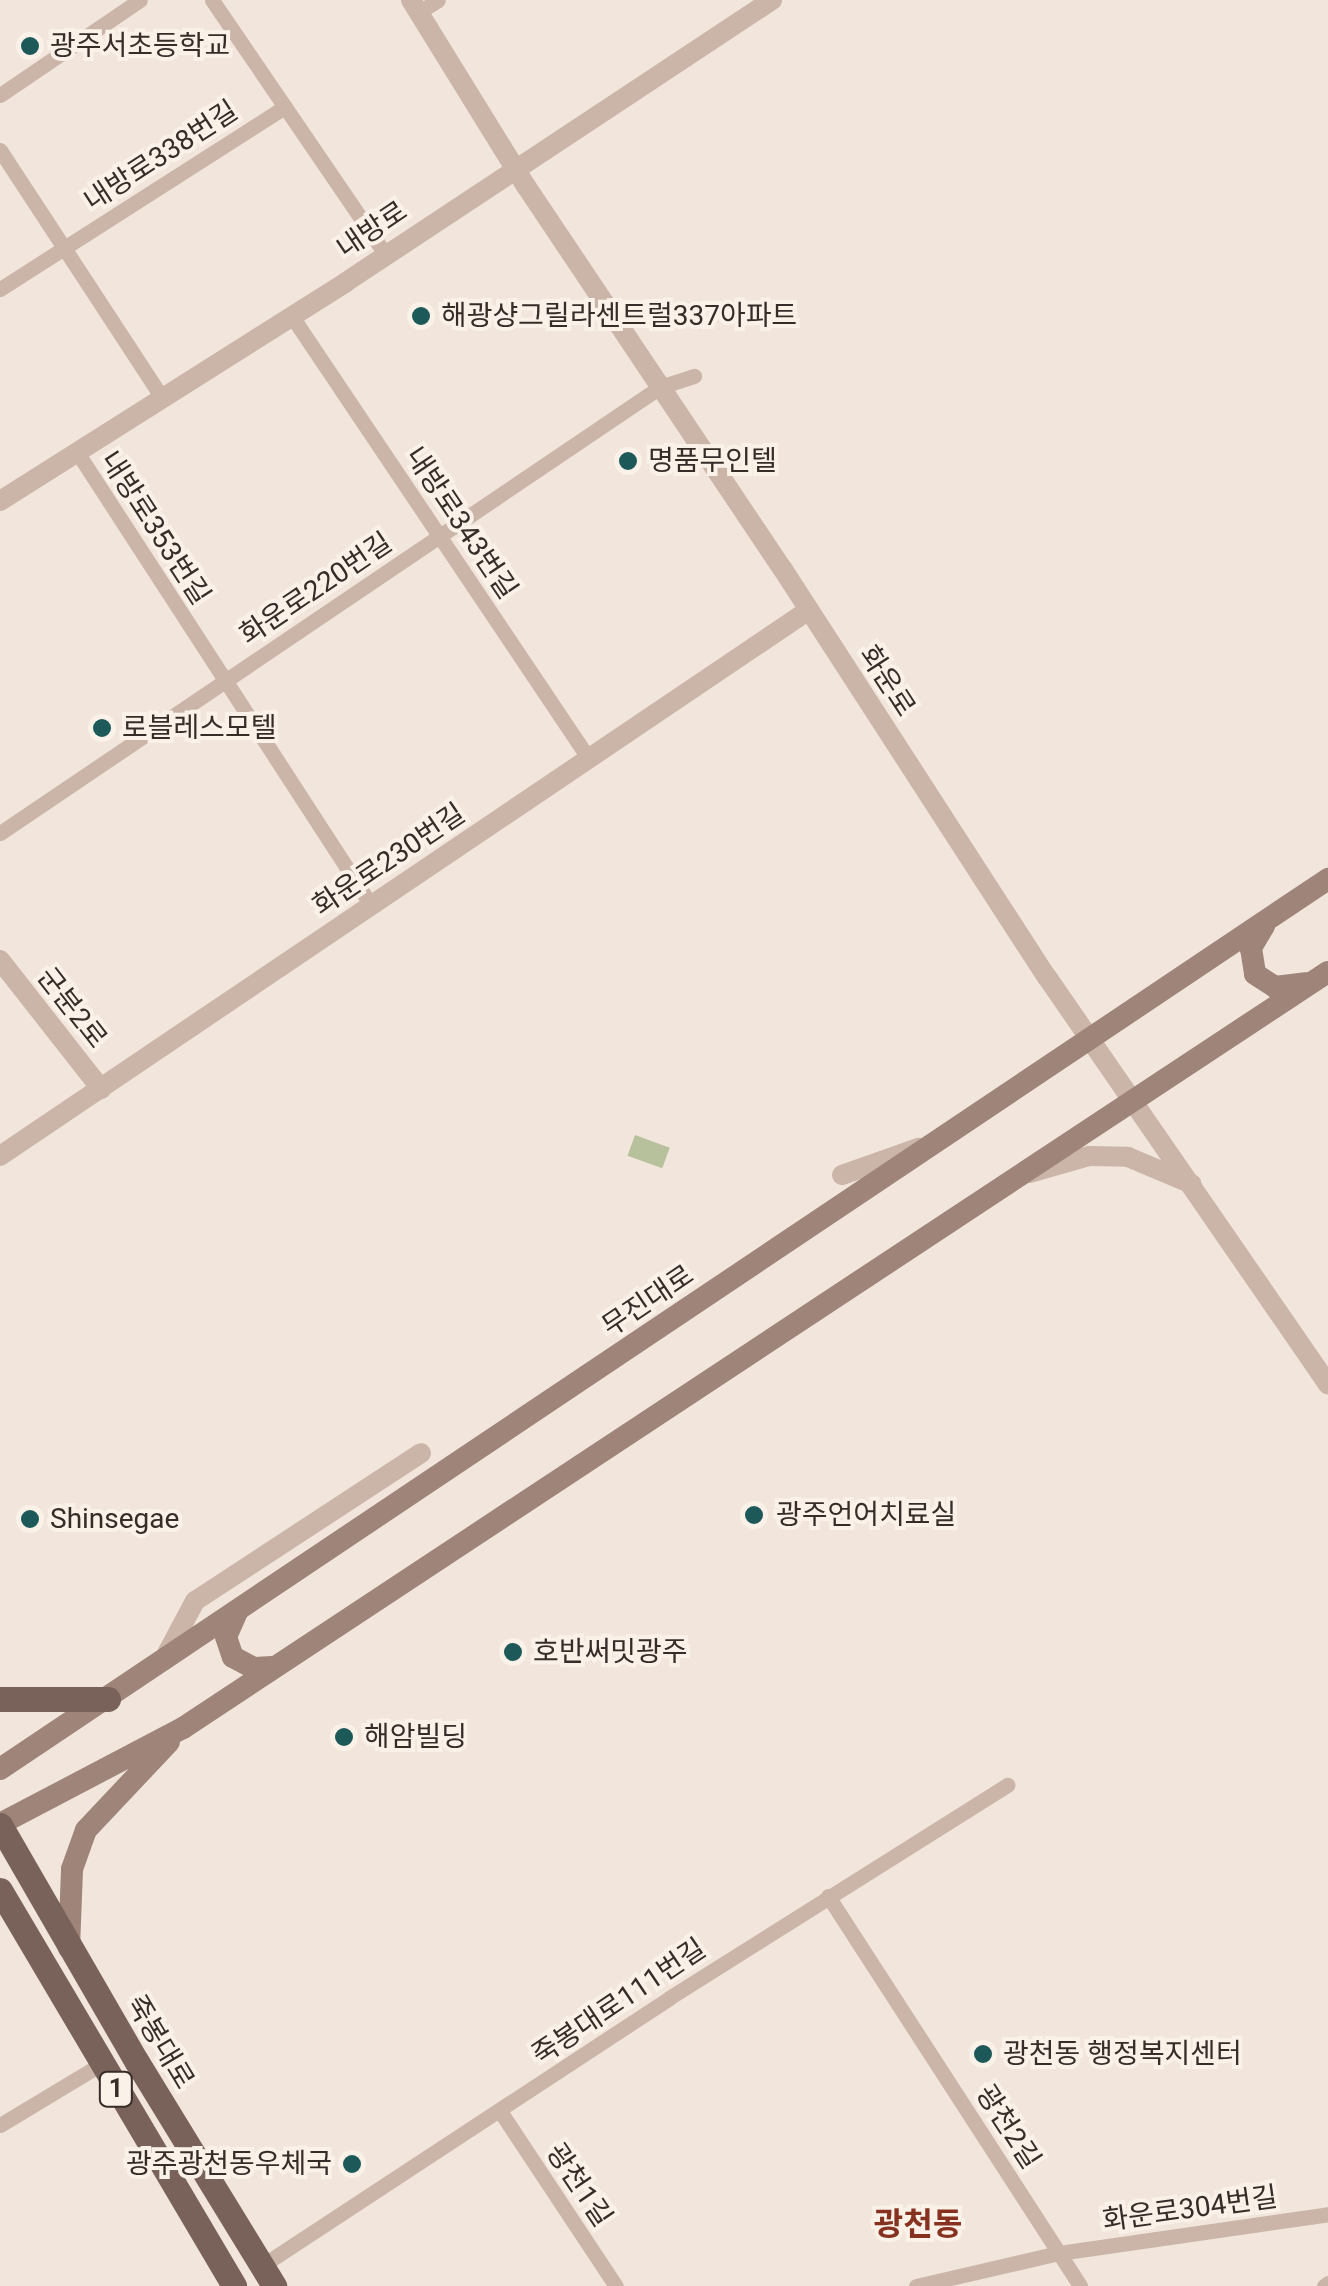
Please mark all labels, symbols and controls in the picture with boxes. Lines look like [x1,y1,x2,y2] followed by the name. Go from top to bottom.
[50,29,230,63] place label: 광주서초등학교
[19,35,41,57] marker: 광주서초등학교
[78,94,244,218] street label: 내방로338번길
[331,194,413,266] street label: 내방로
[441,299,797,333] place label: 해광샹그릴라센트럴337아파트
[410,305,432,327] marker: 해광샹그릴라센트럴337아파트
[398,441,524,605] street label: 내방로343번길
[648,444,777,478] place label: 명품무인텔
[93,445,217,611] street label: 내방로353번길
[617,450,639,472] marker: 명품무인텔
[234,526,398,652] street label: 화운로220번길
[852,639,922,723] street label: 화운로
[122,711,277,745] place label: 로블레스모텔
[91,717,113,739] marker: 로블레스모텔
[307,797,471,923] street label: 화운로230번길
[30,961,114,1055] street label: 군분2로
[596,1258,700,1344] street label: 무진대로
[776,1498,956,1532] place label: 광주언어치료실
[50,1502,179,1536] place label: Shinsegae
[741,1502,767,1528] marker: 광주언어치료실
[19,1508,41,1530] marker: Shinsegae
[533,1635,688,1669] place label: 호반써밋광주
[502,1641,524,1663] marker: 호반써밋광주
[364,1720,467,1754] place label: 해암빌딩
[333,1726,355,1748] marker: 해암빌딩
[526,1932,712,2072] street label: 죽봉대로111번길
[119,1989,201,2095] street label: 죽봉대로
[1003,2037,1242,2071] place label: 광천동 행정복지센터
[972,2043,994,2065] marker: 광천동 행정복지센터
[98,2069,134,2109] road number: 1
[969,2079,1047,2175] street label: 광천2길
[539,2137,619,2233] street label: 광천1길
[126,2147,332,2181] place label: 광주광천동우체국
[341,2153,363,2175] marker: 광주광천동우체국
[1101,2180,1279,2238] street label: 화운로304번길
[874,2205,962,2243] district label: 광천동

